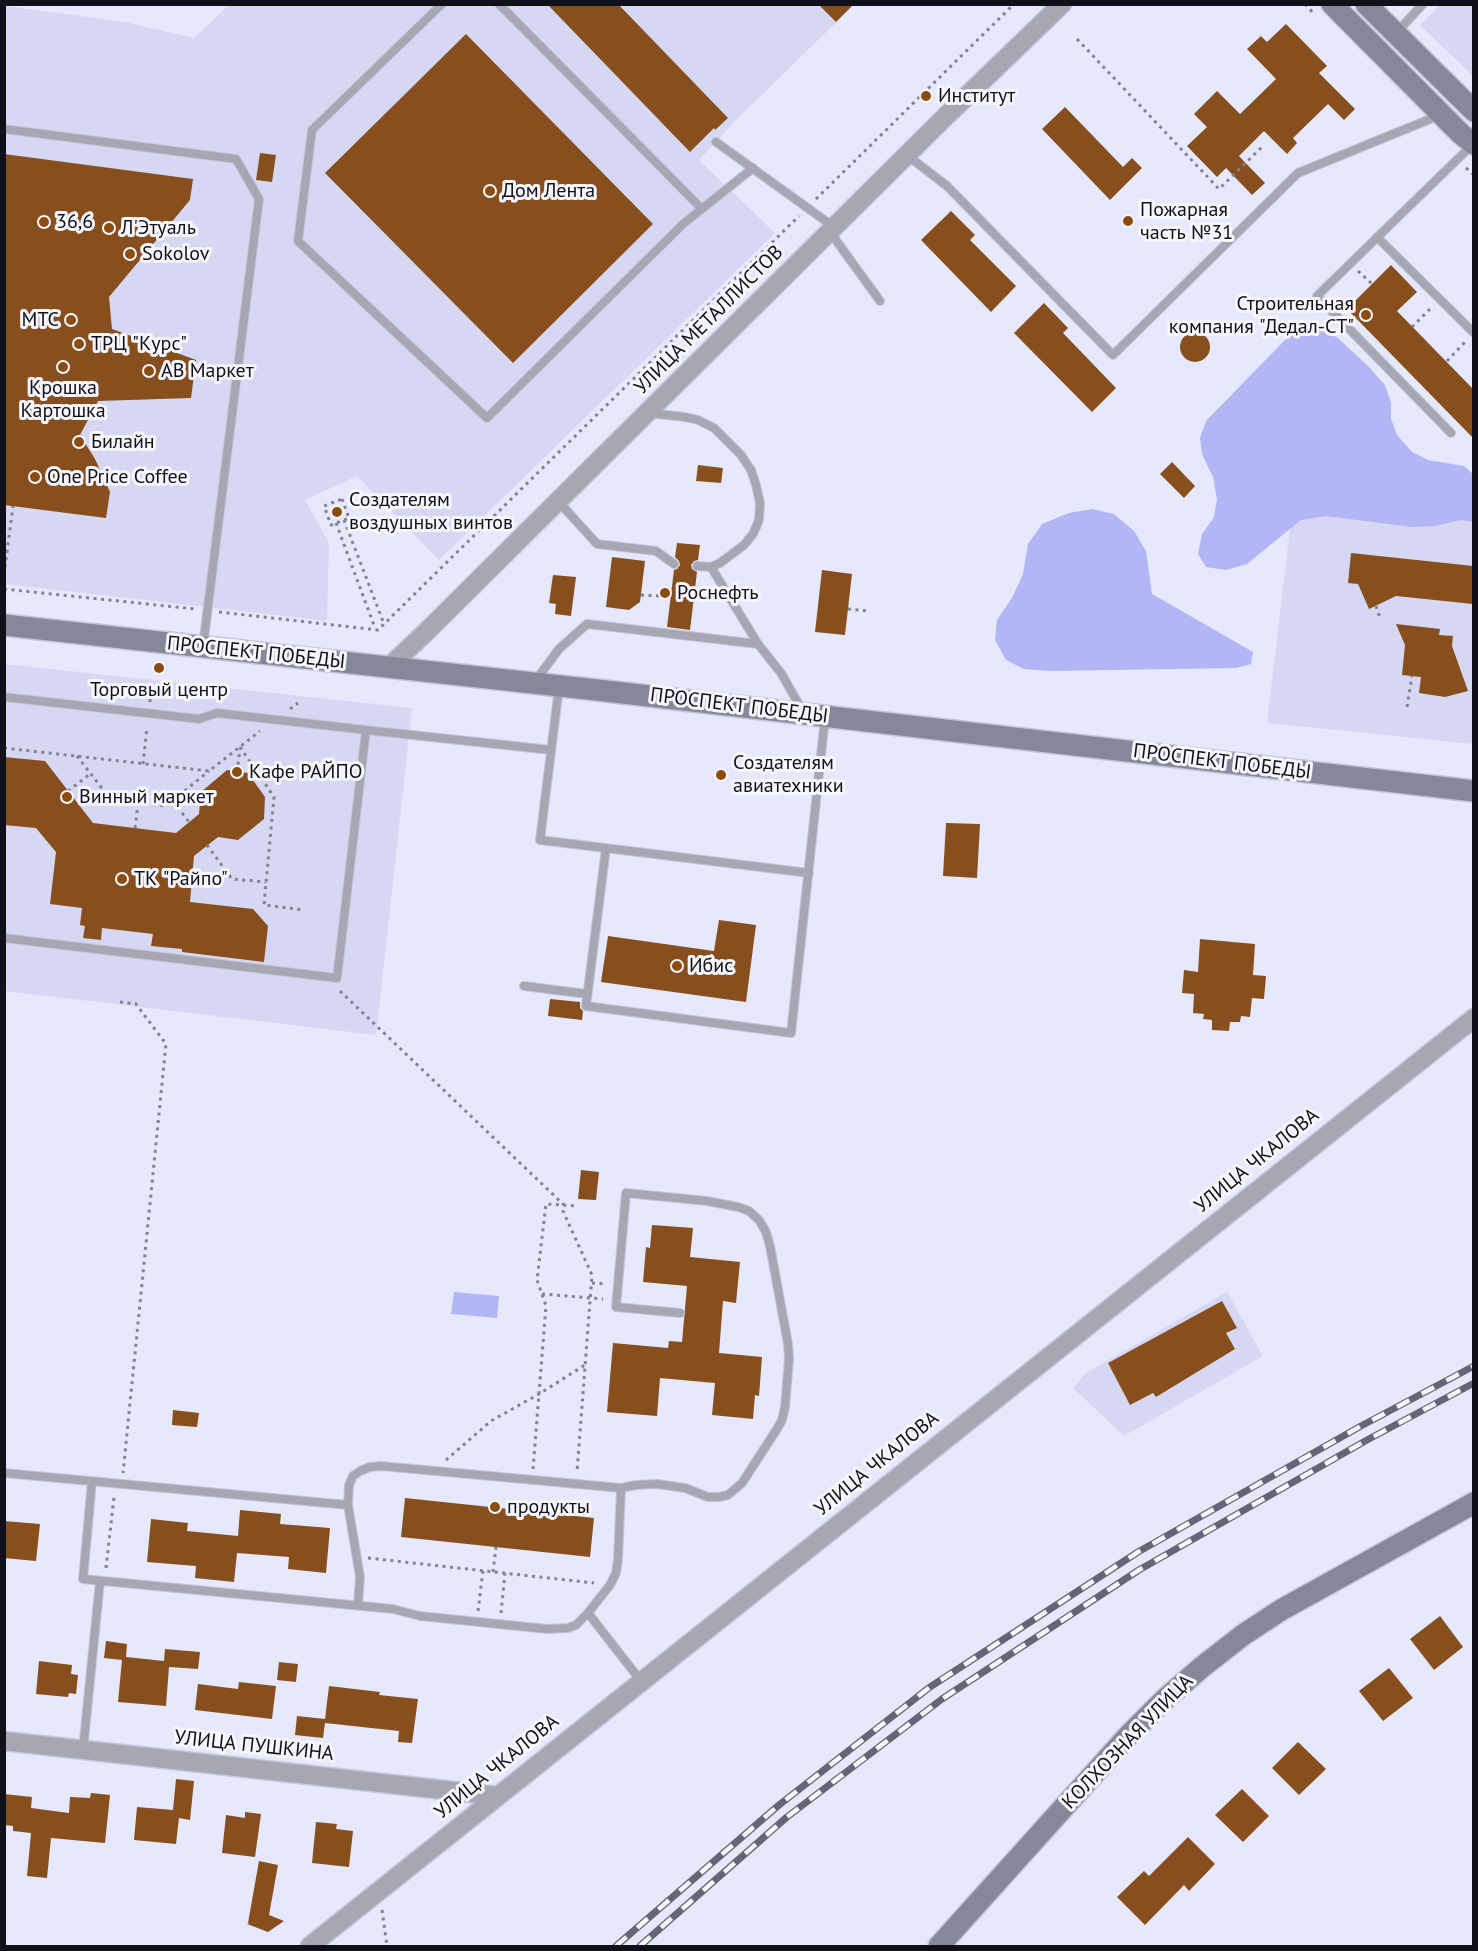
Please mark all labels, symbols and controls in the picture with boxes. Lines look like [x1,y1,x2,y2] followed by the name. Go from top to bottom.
[938,84,1015,108] place label: Институт
[919,89,933,103] marker: Институт
[502,179,595,203] place label: Дом Лента
[483,184,497,198] marker: Дом Лента
[1140,198,1233,245] place label: Пожарная часть №31
[56,210,93,234] place label: 36,6
[1121,214,1135,228] marker: Пожарная часть №31
[37,215,51,229] marker: 36,6
[121,216,196,240] place label: Л'Этуаль
[102,221,116,235] marker: Л'Этуаль
[630,241,788,399] street label: УЛИЦА МЕТАЛЛИСТОВ
[142,242,209,266] place label: Sokolov
[123,247,137,261] marker: Sokolov
[1169,292,1354,339] place label: Строительная компания "Дедал-СТ"
[22,308,59,332] place label: МТС
[1359,308,1373,322] marker: Строительная компания "Дедал-СТ"
[64,313,78,327] marker: МТС
[91,332,187,356] place label: ТРЦ "Курс"
[72,337,86,351] marker: ТРЦ "Курс"
[161,359,254,383] place label: АВ Маркет
[56,360,70,374] marker: Крошка Картошка
[142,364,156,378] marker: АВ Маркет
[20,376,106,423] place label: Крошка Картошка
[91,430,155,454] place label: Билайн
[72,435,86,449] marker: Билайн
[47,465,188,489] place label: One Price Coffee
[28,470,42,484] marker: One Price Coffee
[349,488,513,535] place label: Создателям воздушных винтов
[330,505,344,519] marker: Создателям воздушных винтов
[677,581,758,605] place label: Роснефть
[658,586,672,600] marker: Роснефть
[166,632,346,674] street label: ПРОСПЕКТ ПОБЕДЫ
[152,661,166,675] marker: Торговый центр
[90,678,228,702] place label: Торговый центр
[649,683,829,729] street label: ПРОСПЕКТ ПОБЕДЫ
[1132,739,1312,785] street label: ПРОСПЕКТ ПОБЕДЫ
[733,751,844,798] place label: Создателям авиатехники
[249,760,362,784] place label: Кафе РАЙПО
[230,765,244,779] marker: Кафе РАЙПО
[714,768,728,782] marker: Создателям авиатехники
[79,785,214,809] place label: Винный маркет
[60,790,74,804] marker: Винный маркет
[134,867,228,891] place label: ТК "Райпо"
[115,872,129,886] marker: ТК "Райпо"
[689,954,733,978] place label: Ибис
[670,959,684,973] marker: Ибис
[1190,1104,1324,1218] street label: УЛИЦА ЧКАЛОВА
[810,1407,944,1521] street label: УЛИЦА ЧКАЛОВА
[507,1495,590,1519] place label: продукты
[488,1500,502,1514] marker: продукты
[1058,1670,1198,1814] street label: КОЛХОЗНАЯ УЛИЦА
[430,1710,564,1824] street label: УЛИЦА ЧКАЛОВА
[173,1726,335,1766] street label: УЛИЦА ПУШКИНА

